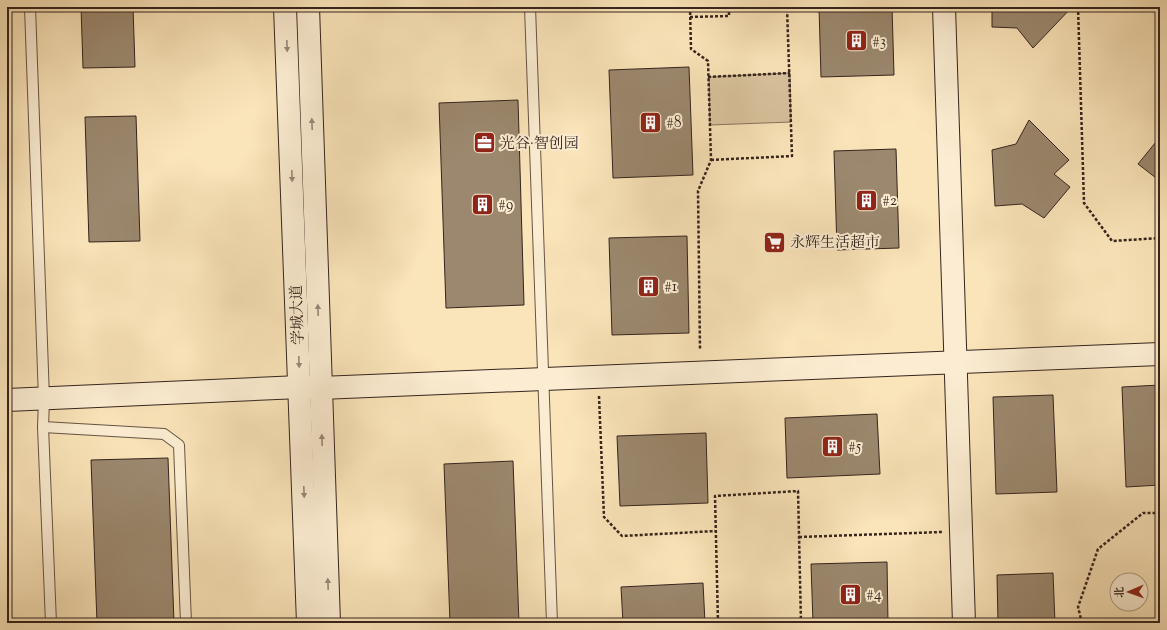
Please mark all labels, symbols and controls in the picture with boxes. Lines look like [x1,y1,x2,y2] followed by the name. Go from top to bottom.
[843,28,869,54] building icon: #3
[872,32,886,53] place label: #3
[283,40,290,52] one-way arrow
[638,109,664,135] building icon: #8
[666,113,682,134] place label: #8
[308,118,315,130] one-way arrow
[471,130,497,156] office icon: 光谷·智创园
[500,134,579,155] place label: 光谷·智创园
[289,170,295,183] one-way arrow
[853,187,879,213] building icon: #2
[469,191,495,217] building icon: #9
[882,191,897,212] place label: #2
[498,195,513,216] place label: #9
[762,229,788,255] supermarket icon: 永辉生活超市
[790,233,880,254] place label: 永辉生活超市
[636,273,662,299] building icon: #1
[664,277,677,298] place label: #1
[287,285,310,345] street label: 学城大道
[314,304,321,316] one-way arrow
[296,356,303,368] one-way arrow
[319,433,325,446] one-way arrow
[819,433,845,459] building icon: #5
[848,437,861,458] place label: #5
[301,486,307,499] one-way arrow
[1109,572,1149,612] north arrow
[324,578,331,590] one-way arrow
[837,581,863,607] building icon: #4
[866,585,882,606] place label: #4
[1112,587,1128,598] text: 北

